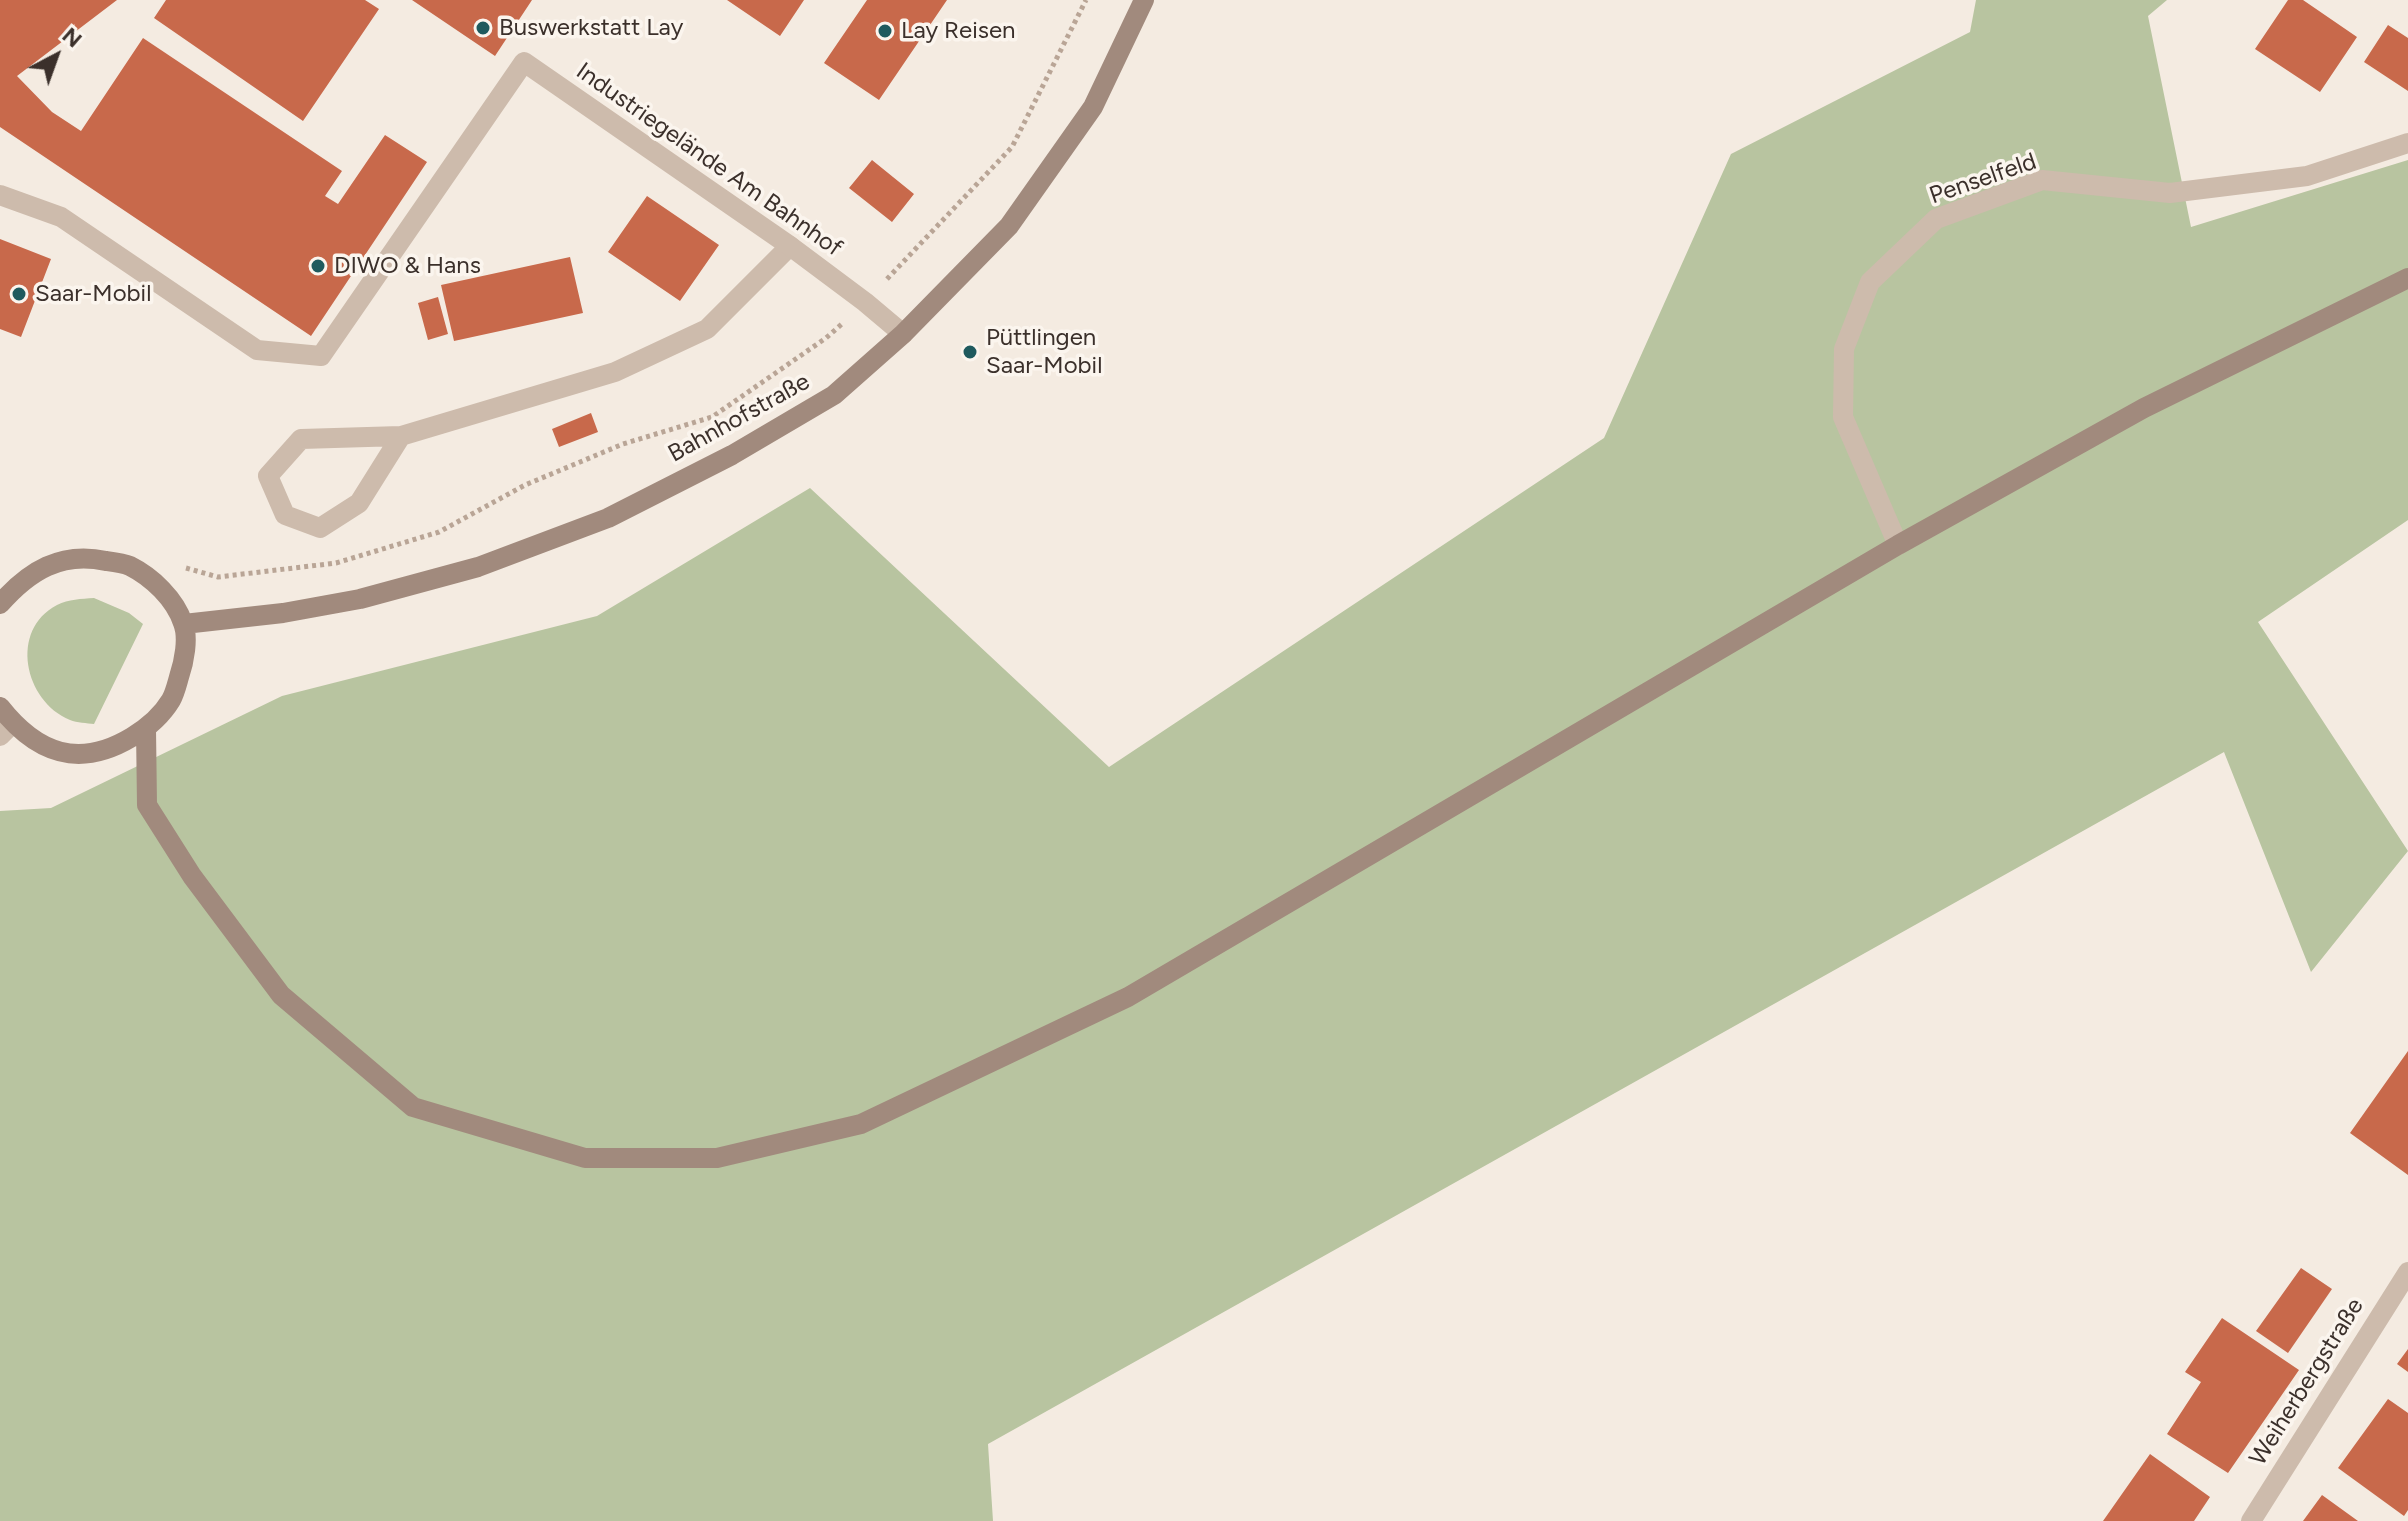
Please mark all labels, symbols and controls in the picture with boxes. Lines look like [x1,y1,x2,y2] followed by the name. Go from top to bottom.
[499,14,683,42] place label: Buswerkstatt Lay
[16,16,96,96] north arrow
[901,17,1015,45] place label: Lay Reisen
[474,19,492,37] marker: Buswerkstatt Lay
[57,22,87,53] text: N
[876,22,894,40] marker: Lay Reisen
[570,57,848,263] street label: Industriegelände Am Bahnhof
[1926,147,2040,211] street label: Penselfeld
[334,252,481,280] place label: DIWO & Hans
[309,257,327,275] marker: DIWO & Hans
[35,280,151,308] place label: Saar-Mobil
[10,285,28,303] marker: Saar-Mobil
[986,324,1102,380] place label: Püttlingen Saar-Mobil
[961,343,979,361] marker: Püttlingen Saar-Mobil
[663,367,815,469] street label: Bahnhofstraße
[2244,1293,2370,1471] street label: Weiherbergstraße

